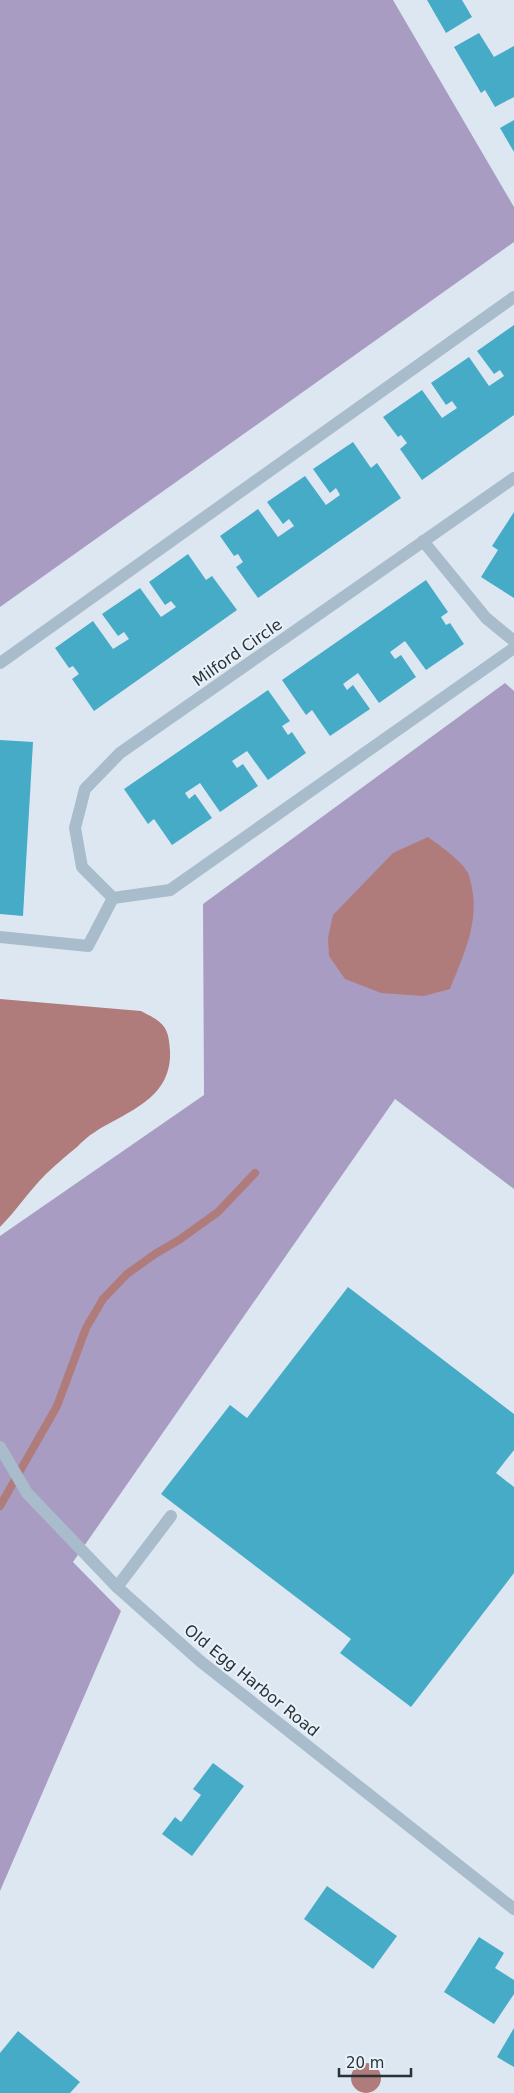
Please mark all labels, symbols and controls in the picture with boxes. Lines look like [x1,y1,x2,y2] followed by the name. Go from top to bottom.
[189,615,286,690] street label: Milford Circle
[180,1620,323,1741] street label: Old Egg Harbor Road
[339,2046,412,2078] scale bar
[346,2054,384,2072] text: 20 m

